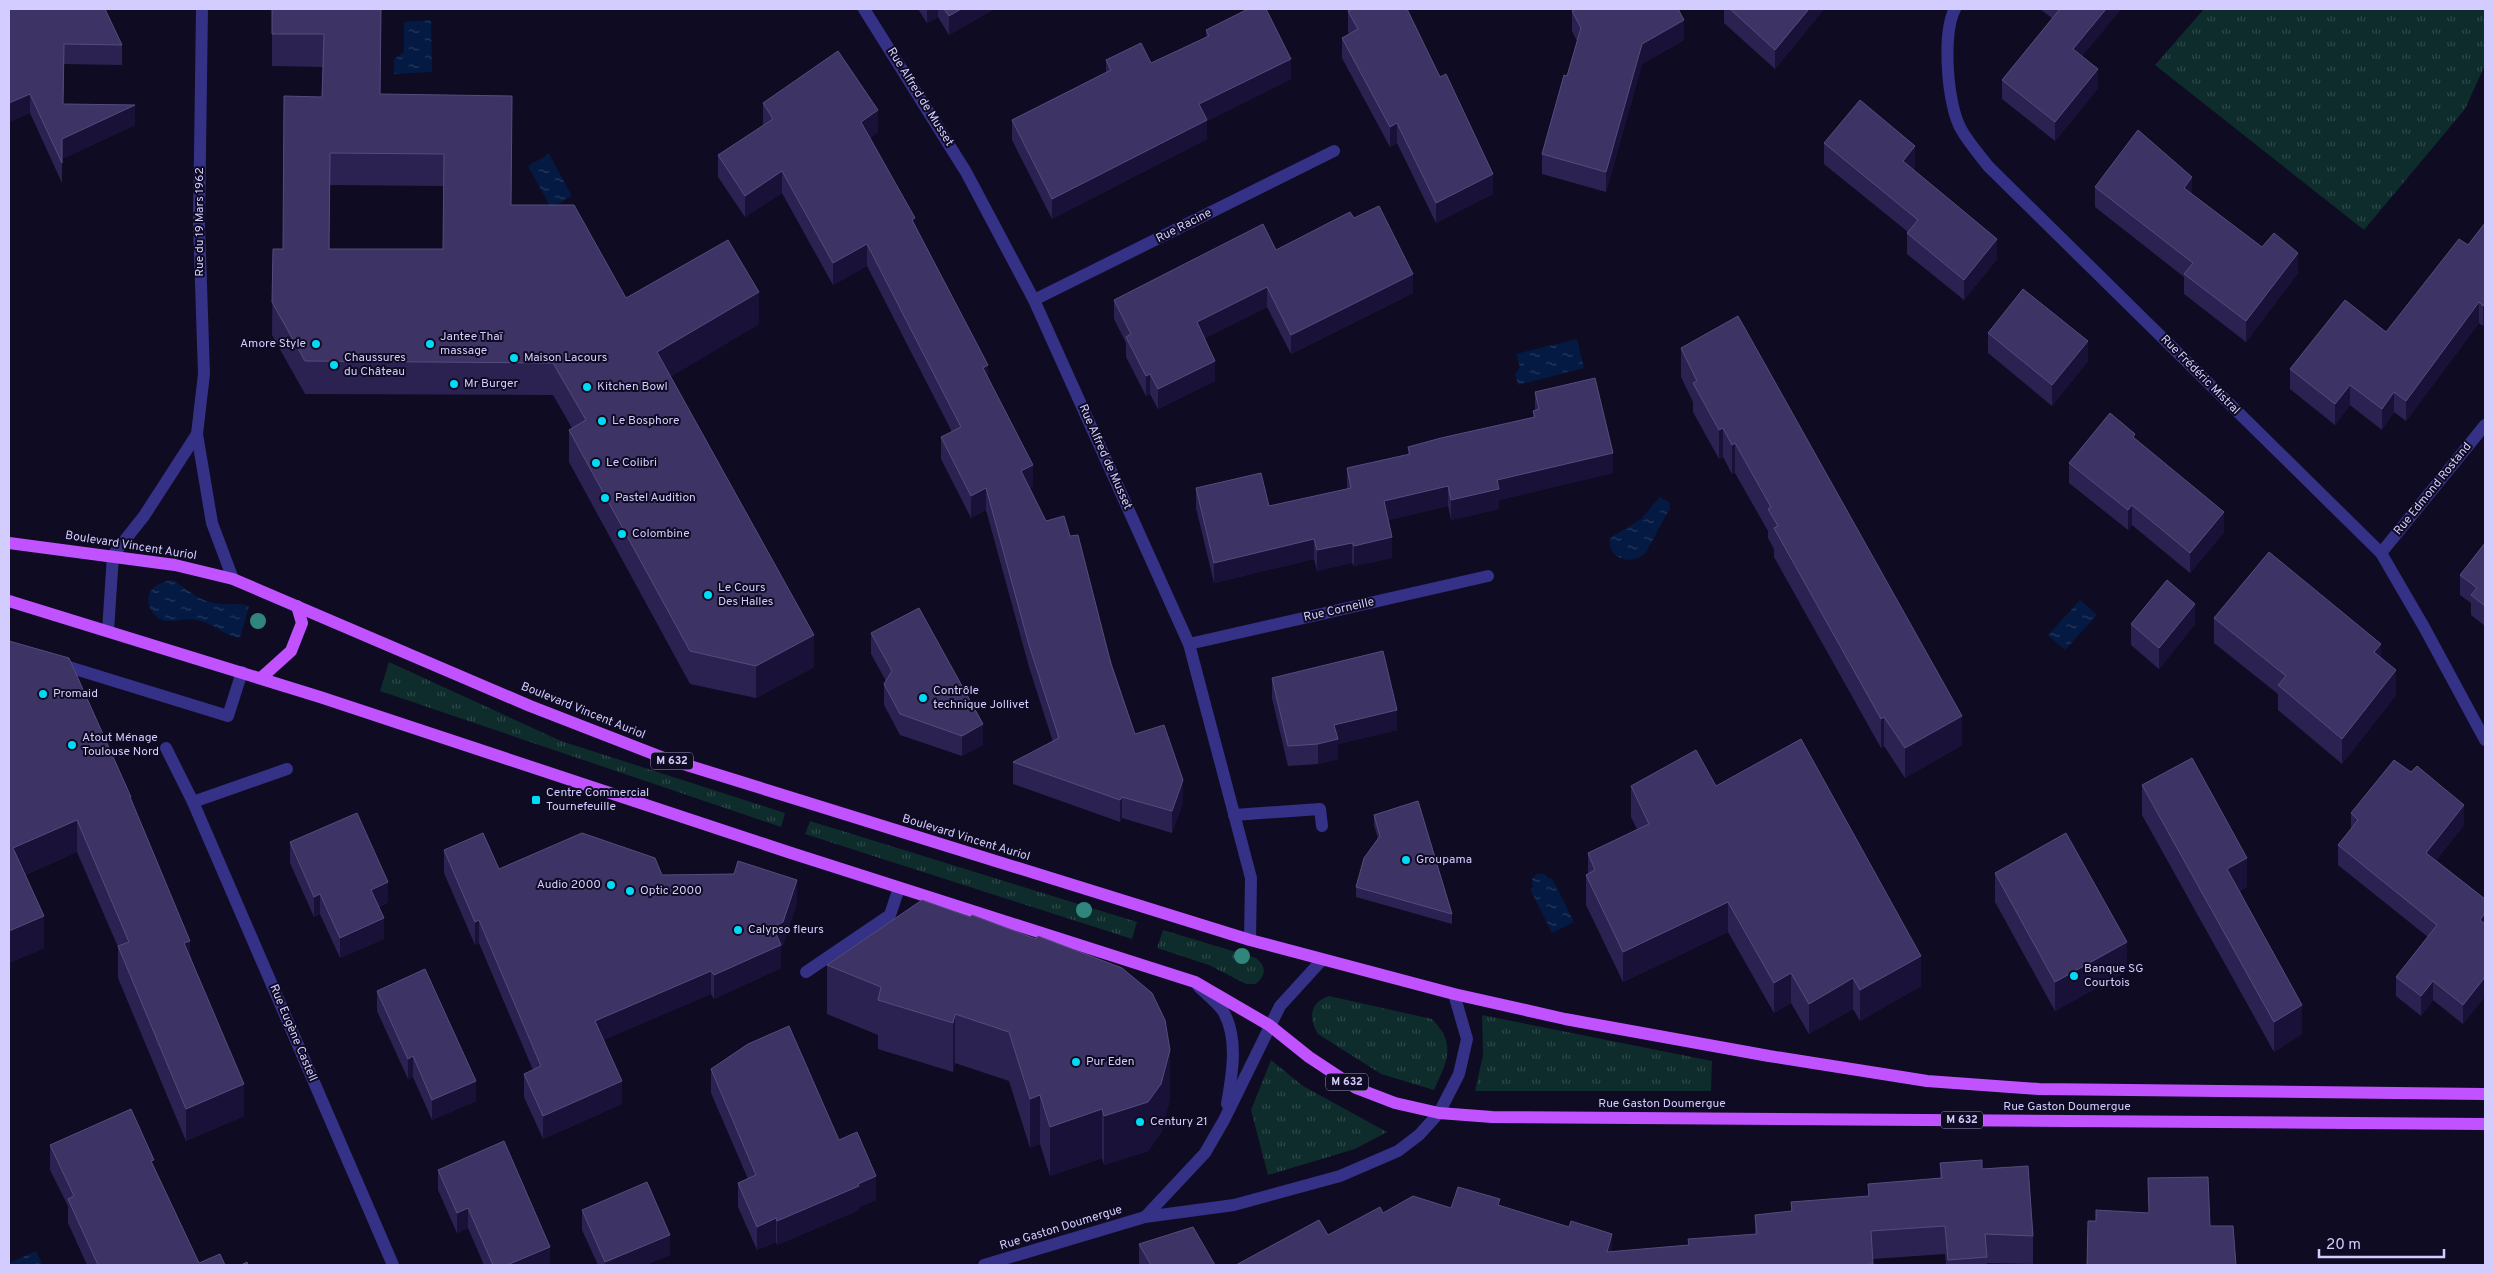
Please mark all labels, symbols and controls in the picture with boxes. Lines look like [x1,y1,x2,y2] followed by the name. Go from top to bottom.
[883,45,957,149] street label: Rue Alfred de Musset
[192,167,208,277] street label: Rue du 19 Mars 1962
[1153,205,1215,247] street label: Rue Racine
[440,329,504,359] place label: Jantee Thaï massage
[2157,332,2243,418] street label: Rue Frédéric Mistral
[240,336,306,352] place label: Amore Style
[310,338,322,350] marker: Amore Style
[424,338,436,350] marker: Jantee Thaï massage
[344,350,406,380] place label: Chaussures du Château
[524,350,607,366] place label: Maison Lacours
[508,352,520,364] marker: Maison Lacours
[328,359,340,371] marker: Chaussures du Château
[464,376,518,392] place label: Mr Burger
[448,378,460,390] marker: Mr Burger
[597,379,668,395] place label: Kitchen Bowl
[581,381,593,393] marker: Kitchen Bowl
[1075,402,1135,512] street label: Rue Alfred de Musset
[612,413,679,429] place label: Le Bosphore
[596,415,608,427] marker: Le Bosphore
[2391,439,2475,539] street label: Rue Edmond Rostand
[606,455,657,471] place label: Le Colibri
[590,457,602,469] marker: Le Colibri
[615,490,696,506] place label: Pastel Audition
[599,492,611,504] marker: Pastel Audition
[632,526,690,542] place label: Colombine
[64,528,198,564] street label: Boulevard Vincent Auriol
[616,528,628,540] marker: Colombine
[718,580,773,610] place label: Le Cours Des Halles
[702,589,714,601] marker: Le Cours Des Halles
[1302,594,1376,626] street label: Rue Corneille
[518,679,648,743] street label: Boulevard Vincent Auriol
[933,683,1029,713] place label: Contrôle technique Jollivet
[53,686,98,702] place label: Promaid
[37,688,49,700] marker: Promaid
[917,692,929,704] marker: Contrôle technique Jollivet
[82,730,159,760] place label: Atout Ménage Toulouse Nord
[66,739,78,751] marker: Atout Ménage Toulouse Nord
[651,752,693,769] road number: M 632
[546,785,649,815] place label: Centre Commercial Tournefeuille
[530,794,542,806] marker: Centre Commercial Tournefeuille
[900,811,1032,865] street label: Boulevard Vincent Auriol
[1416,852,1472,868] place label: Groupama
[1400,854,1412,866] marker: Groupama
[537,877,601,893] place label: Audio 2000
[605,879,617,891] marker: Audio 2000
[640,883,702,899] place label: Optic 2000
[624,885,636,897] marker: Optic 2000
[748,922,824,938] place label: Calypso fleurs
[732,924,744,936] marker: Calypso fleurs
[2084,961,2144,991] place label: Banque SG Courtois
[2068,970,2080,982] marker: Banque SG Courtois
[265,982,321,1084] street label: Rue Eugène Castell
[1086,1054,1135,1070] place label: Pur Eden
[1070,1056,1082,1068] marker: Pur Eden
[1326,1074,1368,1090] road number: M 632
[1598,1096,1726,1112] street label: Rue Gaston Doumergue
[2003,1099,2131,1115] street label: Rue Gaston Doumergue
[1941,1112,1983,1128] road number: M 632
[1150,1114,1208,1130] place label: Century 21
[1134,1116,1146,1128] marker: Century 21
[998,1202,1124,1254] street label: Rue Gaston Doumergue
[2319,1226,2444,1258] scale bar
[2326,1236,2361,1255] text: 20 m

